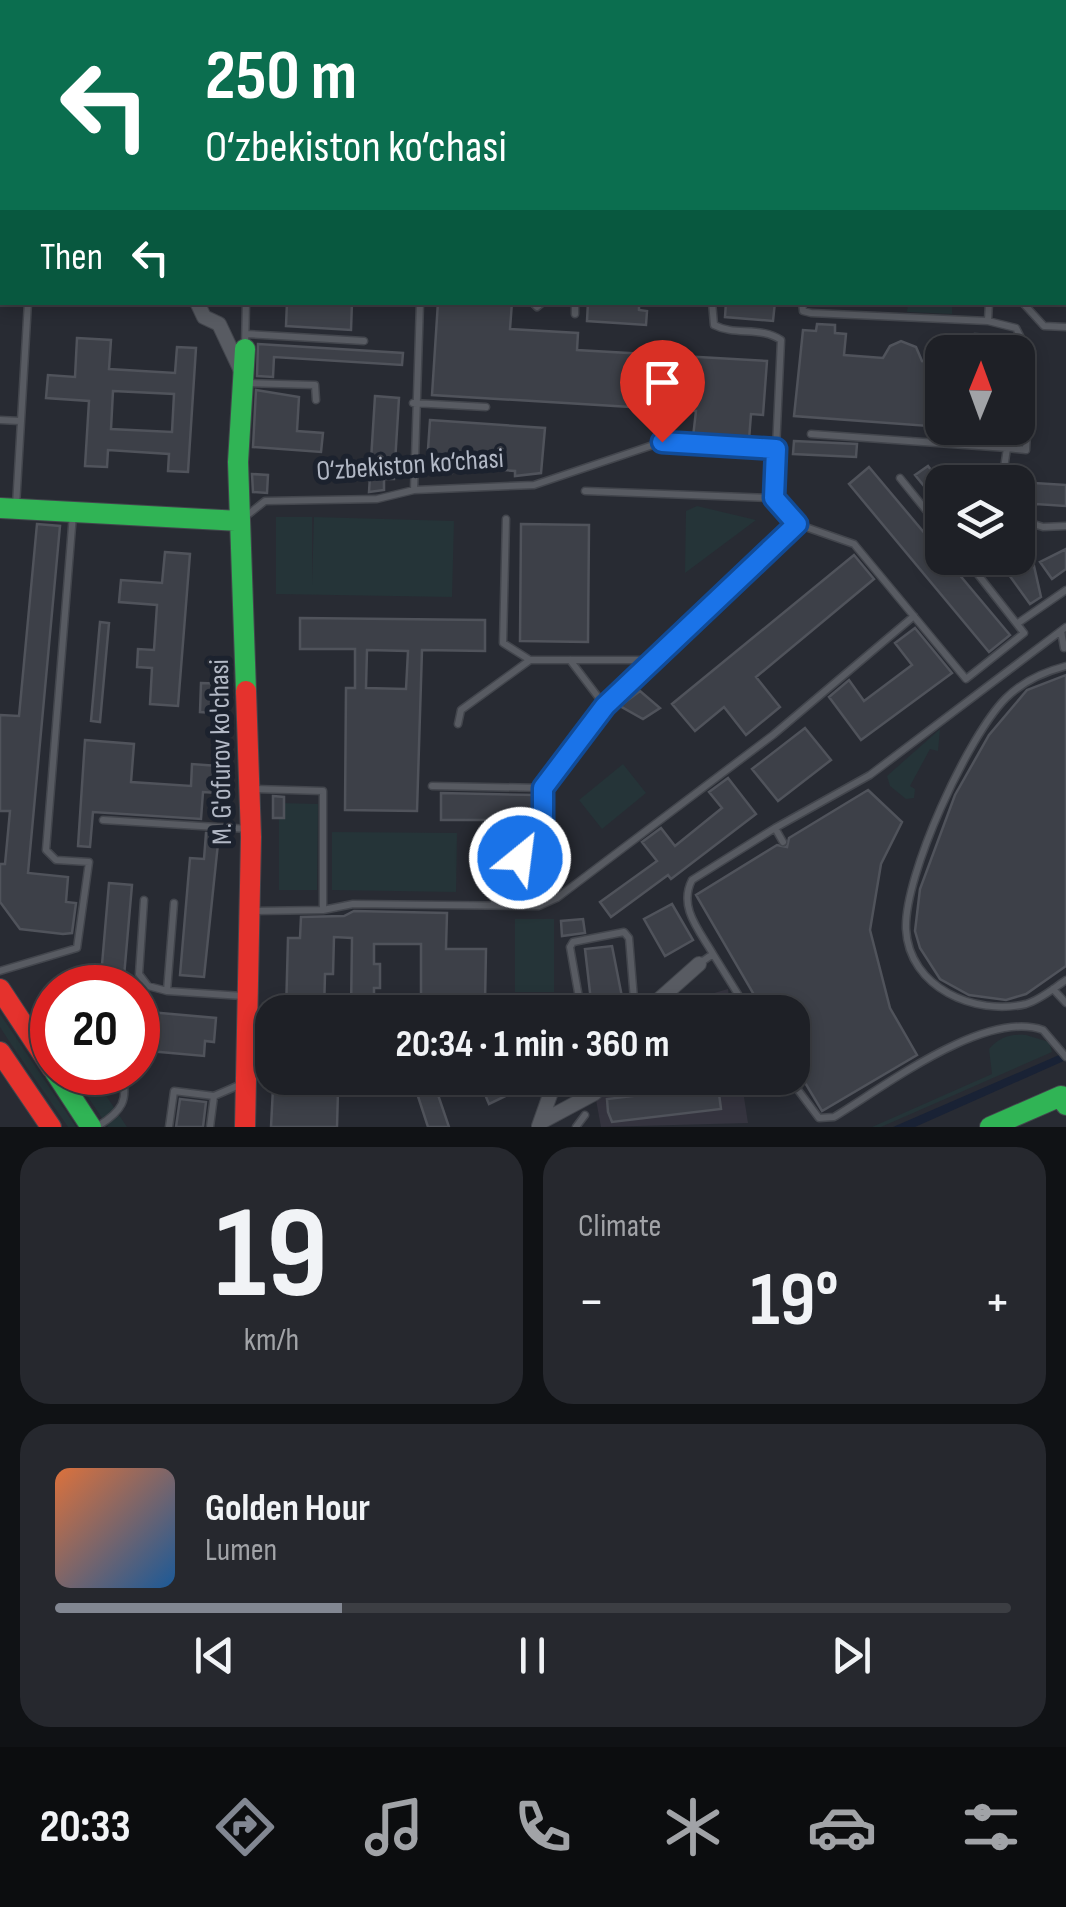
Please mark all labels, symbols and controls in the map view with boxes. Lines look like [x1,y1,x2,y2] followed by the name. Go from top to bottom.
[205,35,357,119] text: 250 m
[40,40,170,170] icon: left
[205,120,507,175] text: O‘zbekiston ko‘chasi
[123,230,178,285] icon: left
[40,235,103,280] text: Then
[925,335,1035,445] north arrow
[925,335,1035,575] map controls
[620,340,705,443] pin
[635,355,690,410] icon: arrive
[315,442,505,488] street label: O‘zbekiston ko‘chasi
[925,465,1035,575] button: layers
[203,659,239,845] street label: M. G'ofurov ko'chasi
[468,806,572,910] position arrow
[30,965,160,1095] speed limit sign: 20
[395,1022,670,1067] text: 20:34 · 1 min · 360 m
[215,1178,328,1334] text: 19
[578,1207,661,1246] text: Climate
[750,1256,839,1347] text: 19°
[578,1269,605,1336] text: −
[984,1269,1011,1336] text: +
[244,1321,299,1360] text: km/h
[205,1486,370,1531] text: Golden Hour
[205,1531,277,1570] text: Lumen
[187,1628,242,1683] icon: previous
[505,1628,560,1683] icon: pause
[824,1628,879,1683] icon: next
[210,1792,280,1862] icon: directions
[359,1792,429,1862] icon: music
[508,1792,578,1862] icon: phone
[658,1792,728,1862] icon: climate
[807,1792,877,1862] icon: car
[956,1792,1026,1862] icon: filters
[40,1800,131,1855] text: 20:33

